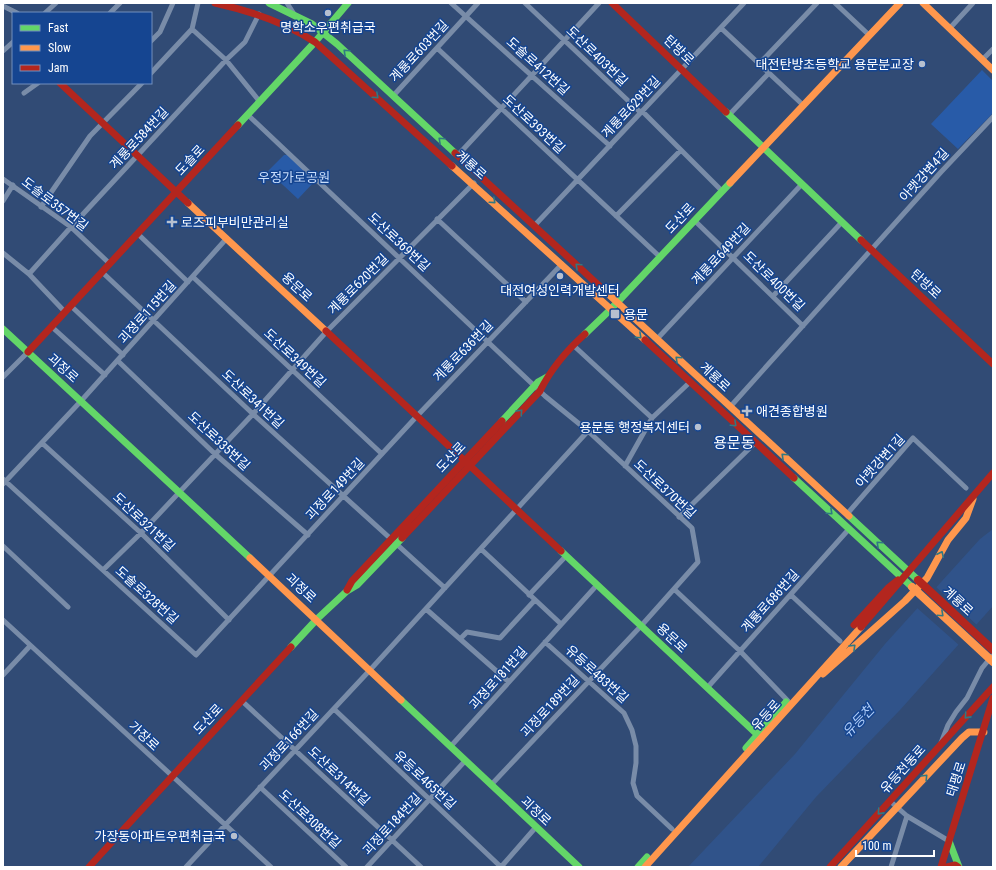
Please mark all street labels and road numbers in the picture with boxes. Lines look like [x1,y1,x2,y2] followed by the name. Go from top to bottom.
[387,17,451,85] street label: 계룡로603번길
[563,23,631,89] street label: 도산로403번길
[661,32,697,68] street label: 탄방로
[504,34,572,98] street label: 도솔로412번길
[599,73,663,141] street label: 계룡로629번길
[500,92,568,156] street label: 도산로393번길
[107,104,171,172] street label: 계룡로584번길
[172,142,208,178] street label: 도솔로
[896,145,952,205] street label: 아랫강변4길
[453,147,489,183] street label: 계룡로
[19,174,91,234] street label: 도솔로357번길
[662,200,698,236] street label: 도산로
[365,210,433,274] street label: 도산로369번길
[689,220,753,288] street label: 계룡로649번길
[740,248,808,314] street label: 도산로400번길
[325,251,391,317] street label: 계룡로620번길
[908,266,944,302] street label: 탄방로
[279,269,315,305] street label: 용문로
[115,278,179,346] street label: 괴정로115번길
[430,317,496,385] street label: 계룡로636번길
[261,326,329,390] street label: 도산로349번길
[45,350,81,386] street label: 괴정로
[697,359,733,395] street label: 계룡로
[219,367,287,431] street label: 도산로341번길
[185,409,253,473] street label: 도산로335번길
[852,431,908,491] street label: 아랫강변1길
[433,439,469,475] street label: 도산로
[303,455,367,523] street label: 괴정로149번길
[631,457,699,521] street label: 도산로370번길
[110,490,178,554] street label: 도산로321번길
[113,563,181,627] street label: 도솔로328번길
[738,567,802,635] street label: 계룡로686번길
[283,570,319,606] street label: 괴정로
[940,583,976,619] street label: 계룡로
[654,620,690,656] street label: 용문로
[563,642,631,706] street label: 유등로483번길
[466,644,530,712] street label: 괴정로181번길
[518,672,582,740] street label: 괴정로189번길
[748,697,784,733] street label: 유등로
[190,701,226,737] street label: 도산로
[257,706,321,774] street label: 괴정로166번길
[126,718,162,754] street label: 가장로
[877,742,929,796] street label: 유등천동로
[305,744,373,808] street label: 도산로314번길
[391,748,459,812] street label: 유등로465번길
[943,760,969,798] street label: 태평로
[276,787,344,851] street label: 도산로308번길
[360,790,424,858] street label: 괴정로184번길
[518,793,554,829] street label: 괴정로

